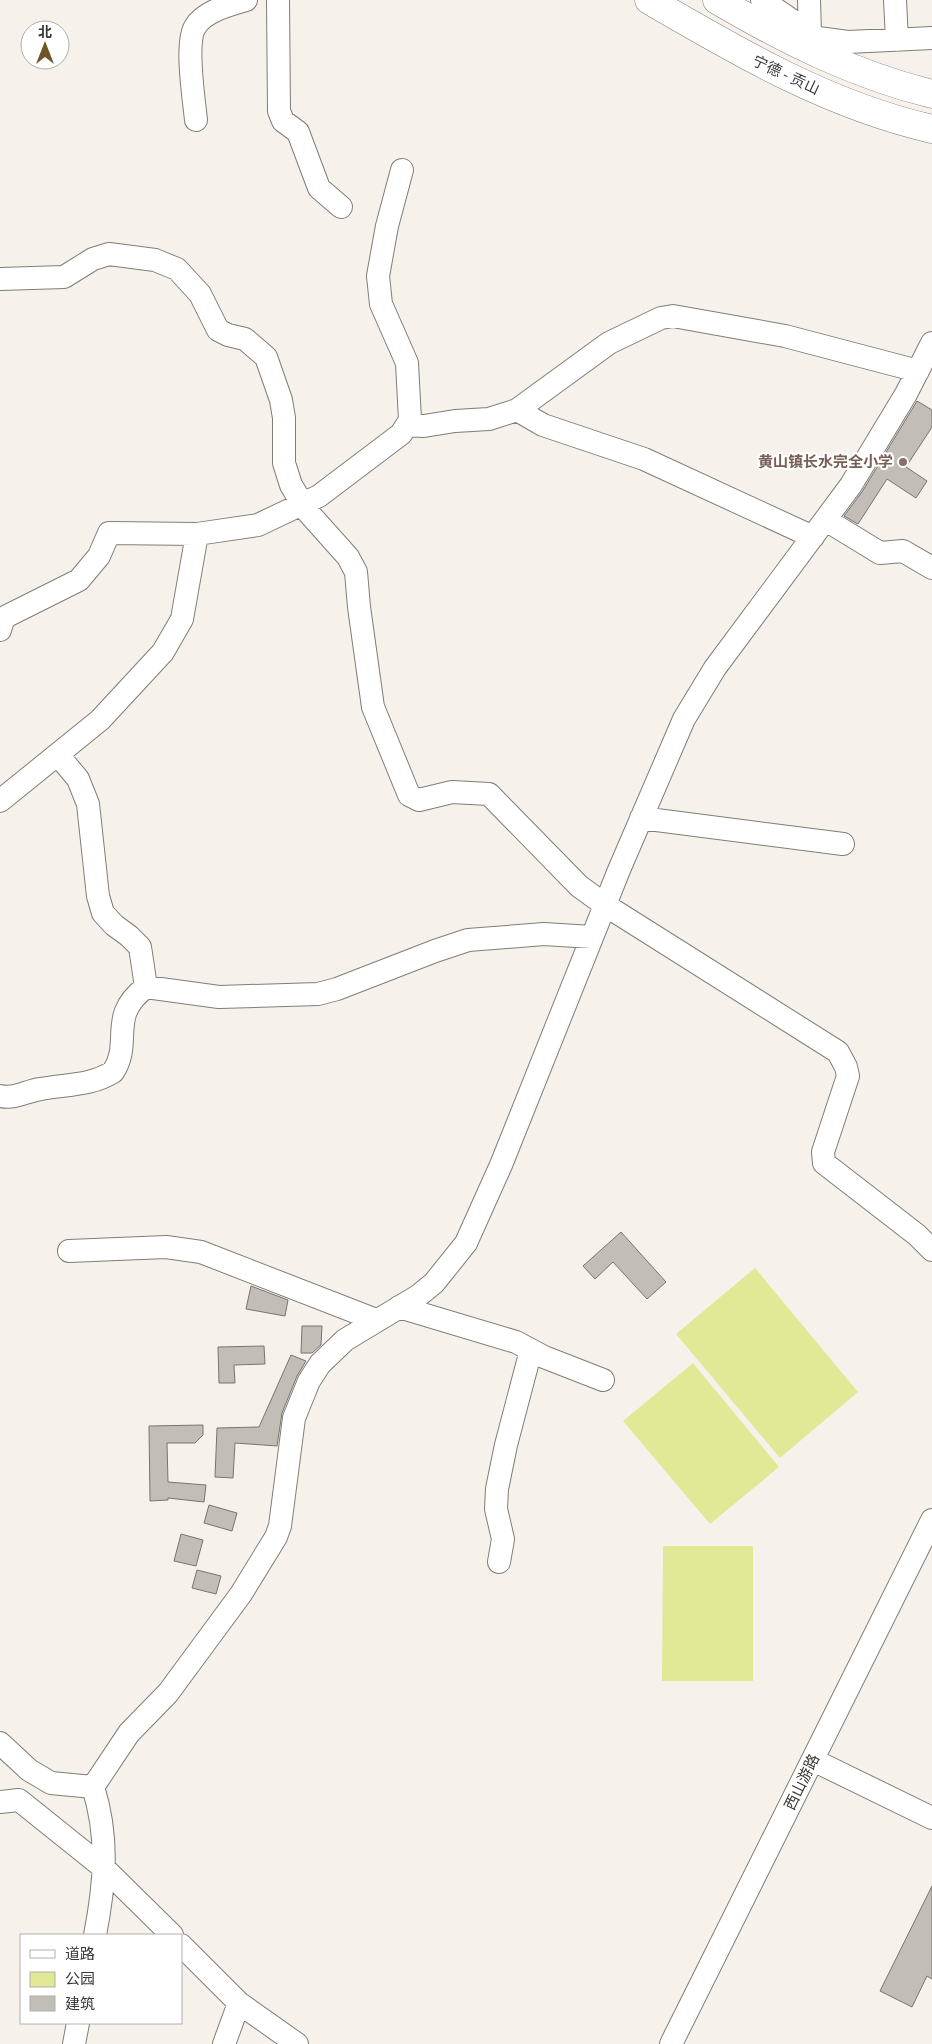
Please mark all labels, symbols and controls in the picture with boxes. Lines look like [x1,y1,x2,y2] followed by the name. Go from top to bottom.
[20,20,70,70] north arrow
[38,21,52,41] text: 北
[750,49,824,98] street label: 宁德 - 贡山
[758,450,893,471] place label: 黄山镇长水完全小学
[897,456,909,468] marker: 黄山镇长水完全小学
[778,1750,823,1813] street label: 西山游路
[20,1934,182,2024] legend
[65,1942,95,1963] text: 道路
[65,1967,95,1988] text: 公园
[65,1992,95,2013] text: 建筑

